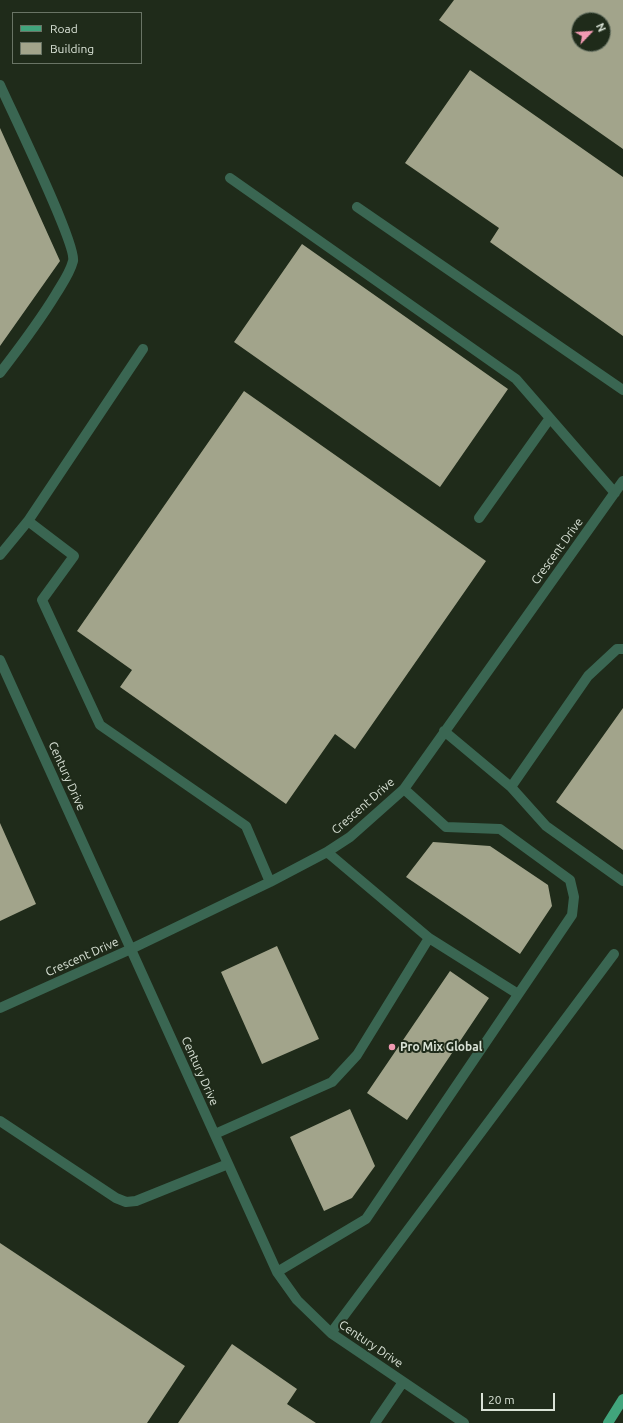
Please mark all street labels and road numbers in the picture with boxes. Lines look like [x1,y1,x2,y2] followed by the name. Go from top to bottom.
[528,515,586,587] street label: Crescent Drive
[45,739,89,813] street label: Century Drive
[329,775,397,837] street label: Crescent Drive
[43,934,121,980] street label: Crescent Drive
[178,1034,222,1108] street label: Century Drive
[336,1317,406,1371] street label: Century Drive

